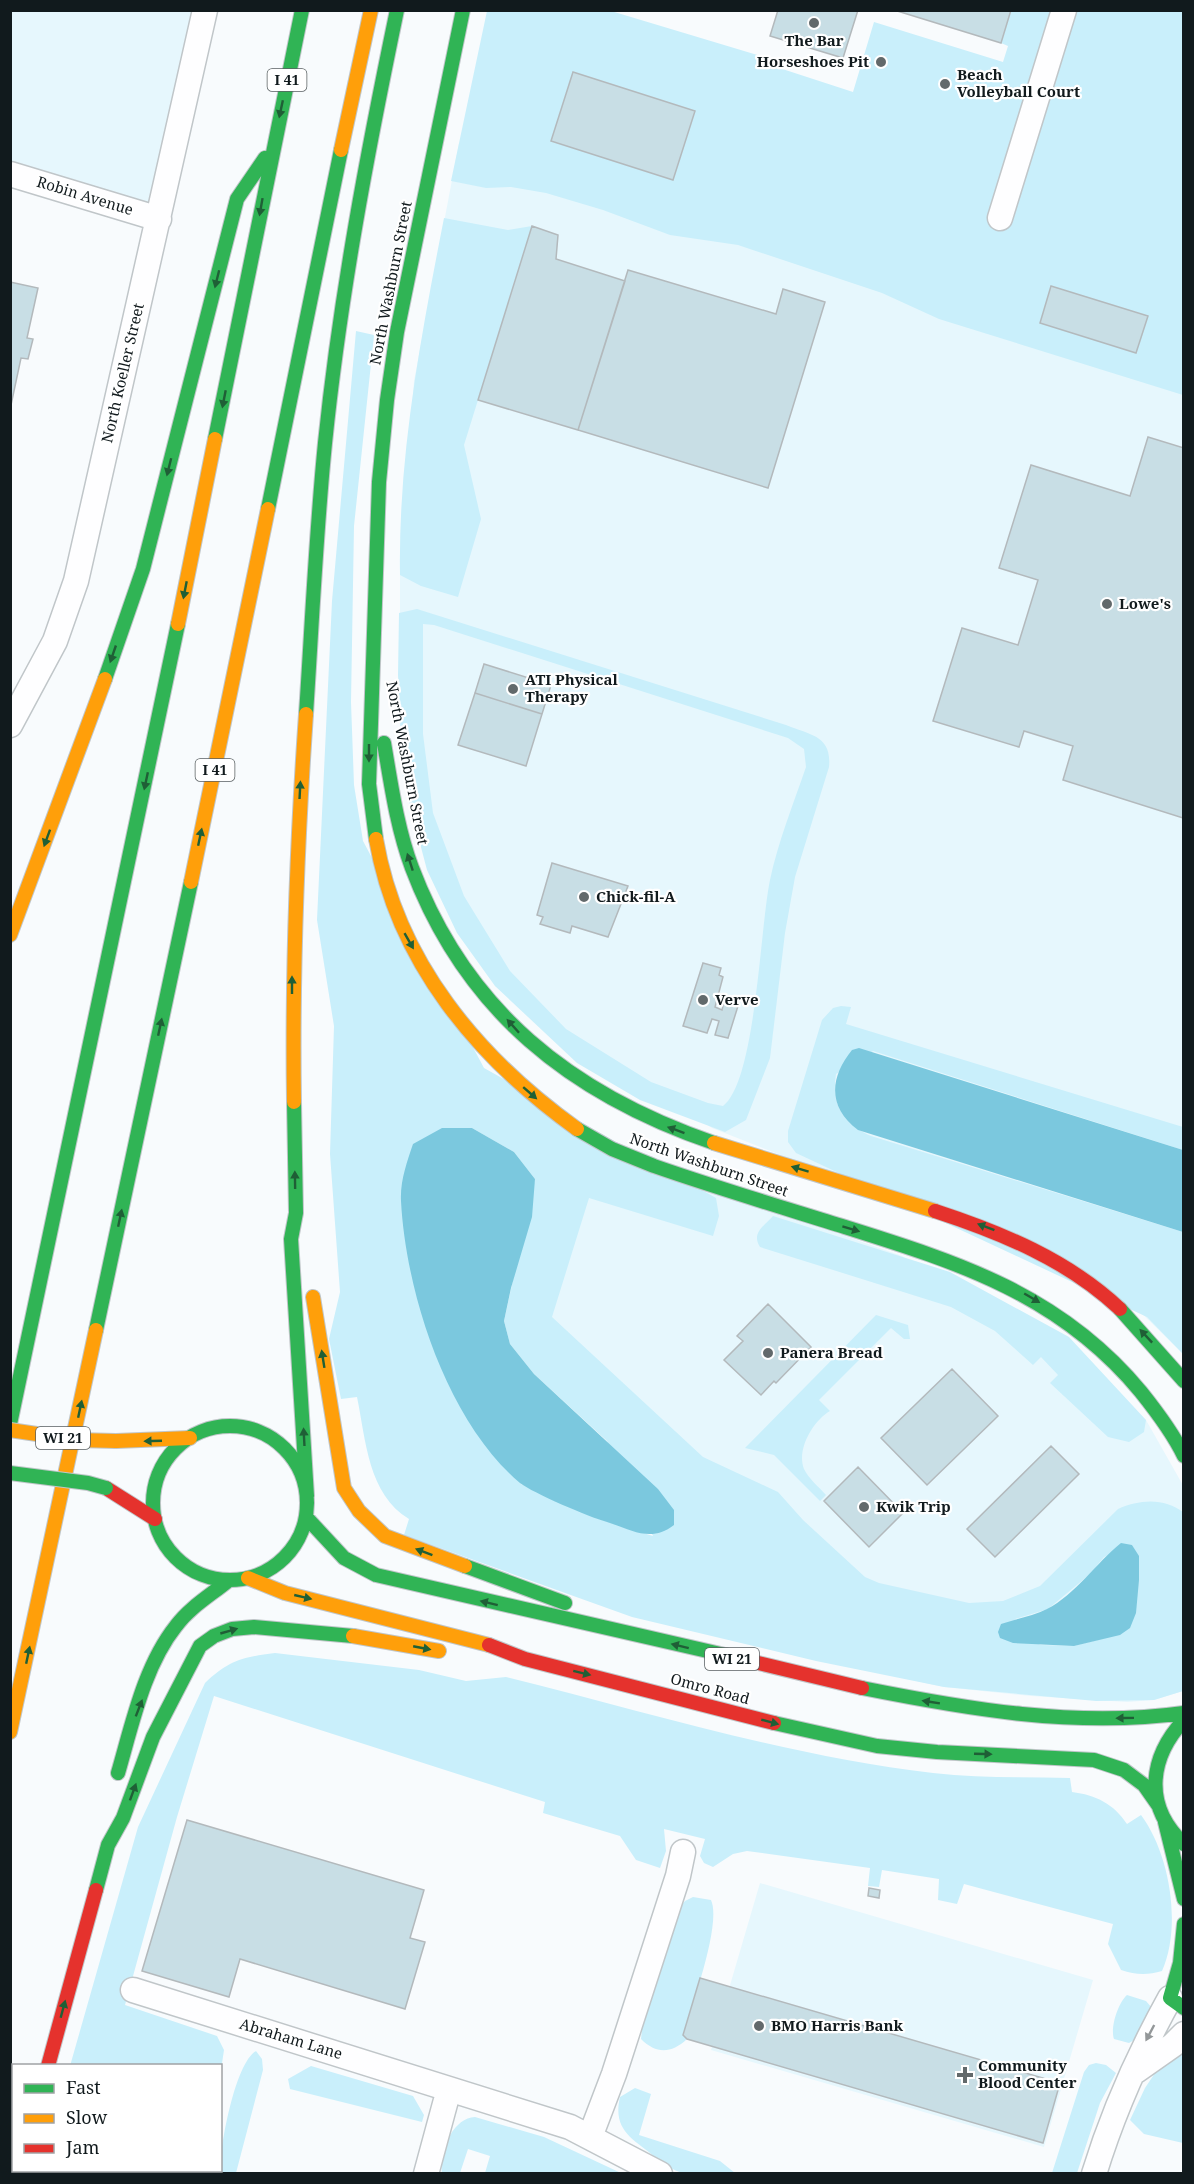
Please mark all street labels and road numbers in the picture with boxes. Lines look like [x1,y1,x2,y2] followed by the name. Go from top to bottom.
[268,69,306,91] road number: I 41
[35,171,136,219] street label: Robin Avenue
[364,199,416,366] street label: North Washburn Street
[96,301,148,445] street label: North Koeller Street
[382,679,434,846] street label: North Washburn Street
[196,759,234,781] road number: I 41
[627,1127,791,1201] street label: North Washburn Street
[36,1427,90,1449] road number: WI 21
[705,1648,759,1670] road number: WI 21
[669,1668,752,1708] street label: Omro Road
[237,2013,345,2063] street label: Abraham Lane

